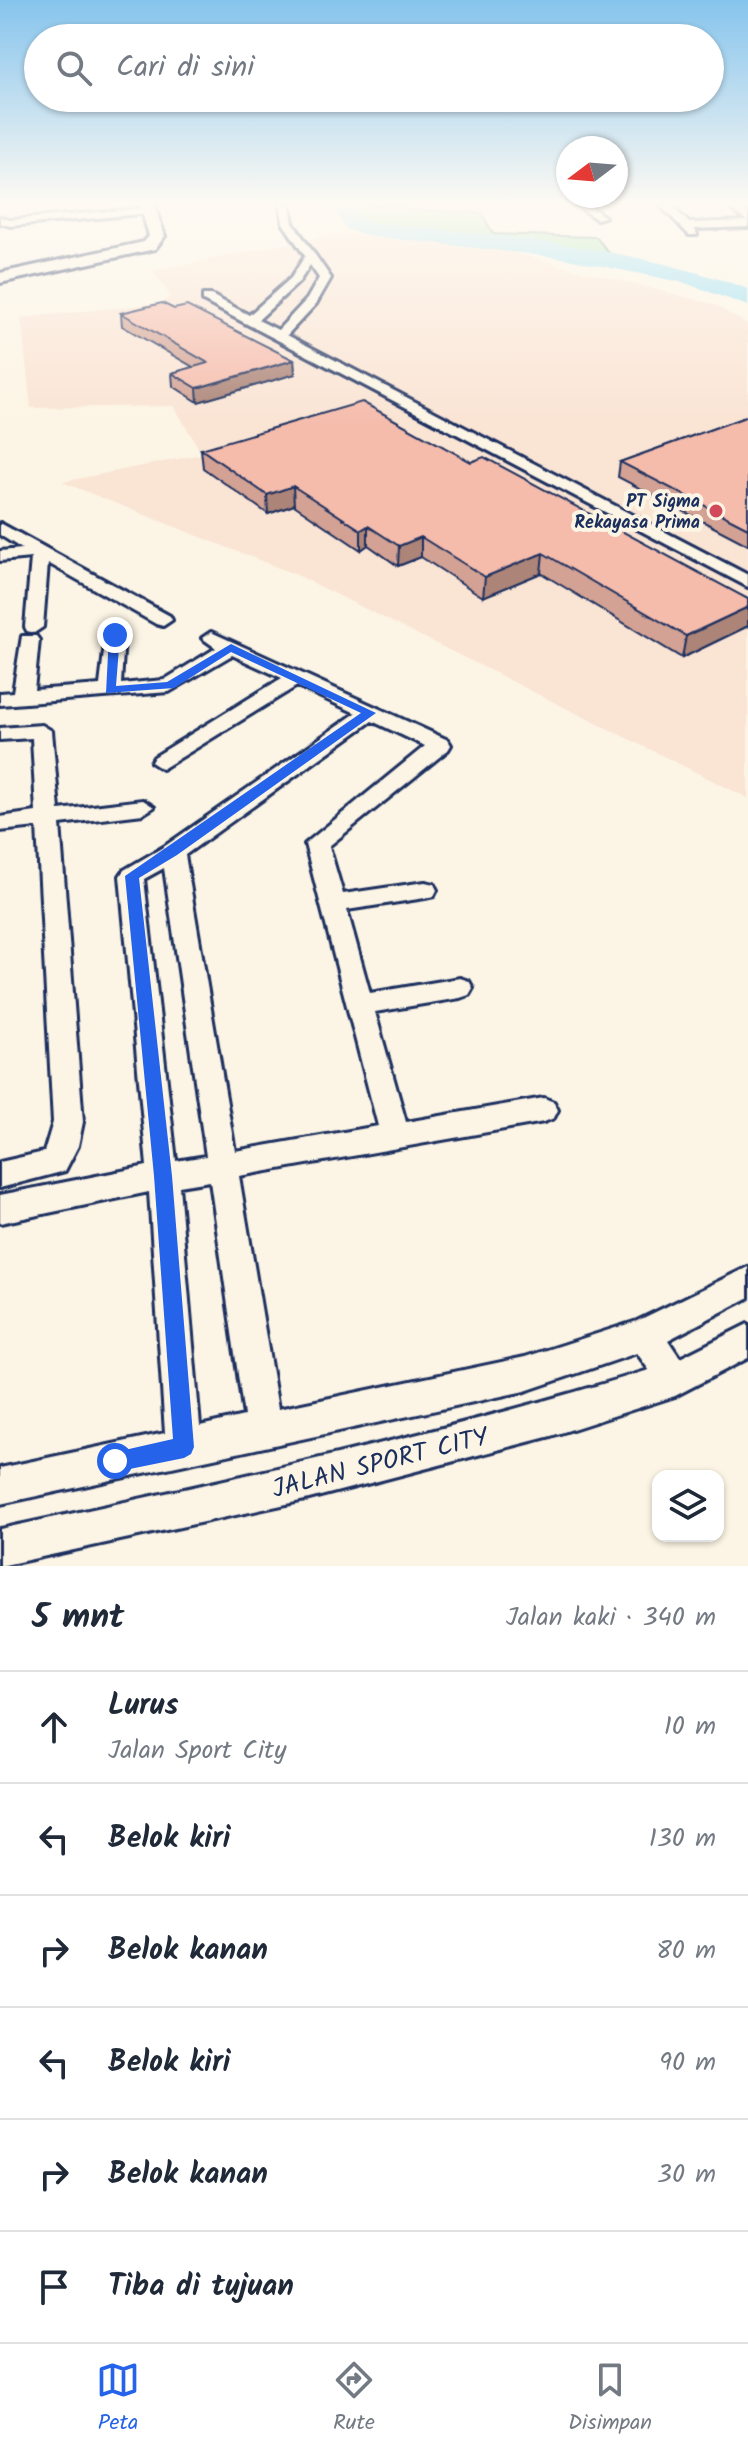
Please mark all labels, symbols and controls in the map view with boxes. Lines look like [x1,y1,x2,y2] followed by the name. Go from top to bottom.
[24,24,724,112] search box
[116,44,254,92] text: Cari di sini
[52,46,96,90] icon: search
[556,136,628,208] north arrow
[574,488,700,538] place label: PT Sigma Rekayasa Prima
[707,502,725,520] marker: PT Sigma Rekayasa Prima
[97,617,133,653] route end
[268,1416,494,1511] street label: JALAN SPORT CITY
[97,1443,133,1479] route start
[652,1470,724,1542] map controls
[652,1470,724,1542] button: layers
[32,1591,124,1645] text: 5 mnt
[506,1597,716,1639] text: Jalan kaki · 340 m
[108,1682,178,1730] text: Lurus
[32,1705,76,1749] icon: ahead
[664,1706,716,1748] text: 10 m
[108,1730,286,1772] text: Jalan Sport City
[108,1815,231,1863] text: Belok kiri
[32,1817,76,1861] icon: left
[649,1818,716,1860] text: 130 m
[108,1927,268,1975] text: Belok kanan
[32,1929,76,1973] icon: right
[656,1930,716,1972] text: 80 m
[108,2039,231,2087] text: Belok kiri
[32,2041,76,2085] icon: left
[659,2042,716,2084] text: 90 m
[108,2151,268,2199] text: Belok kanan
[32,2153,76,2197] icon: right
[657,2154,716,2196] text: 30 m
[108,2263,294,2311] text: Tiba di tujuan
[32,2265,76,2309] icon: arrive
[96,2358,140,2441] tab: Peta
[332,2358,376,2441] tab: Rute
[568,2358,652,2441] tab: Disimpan

